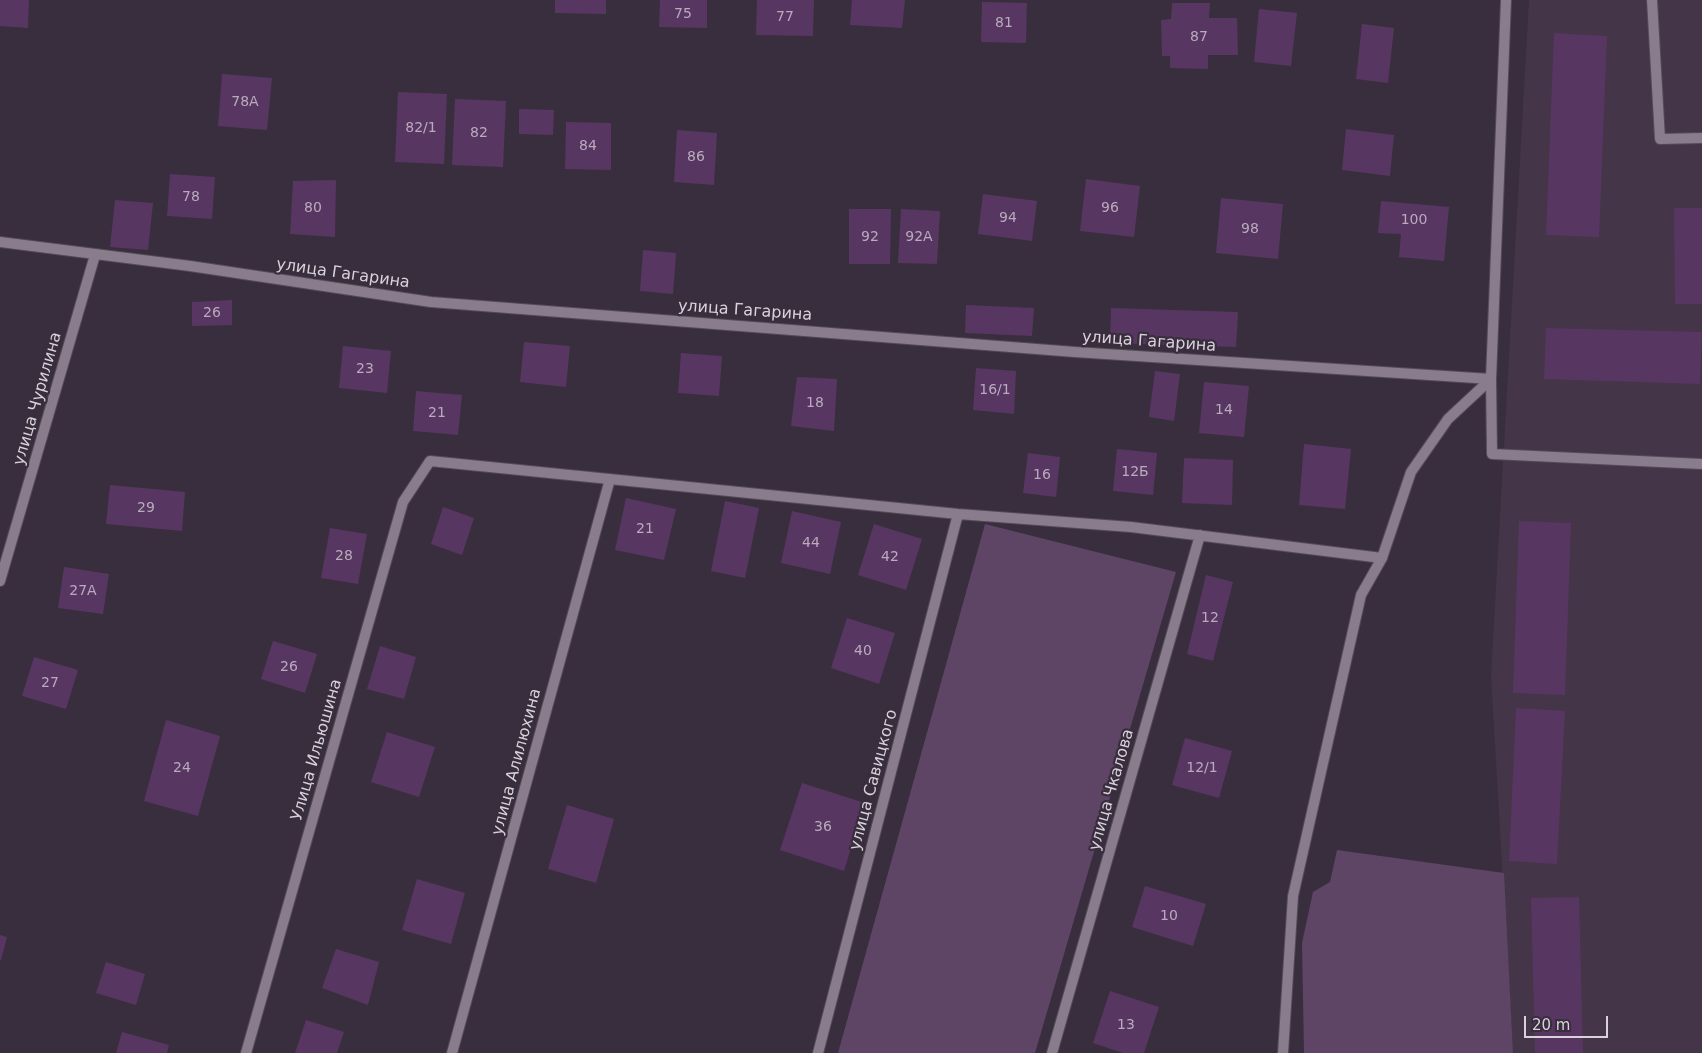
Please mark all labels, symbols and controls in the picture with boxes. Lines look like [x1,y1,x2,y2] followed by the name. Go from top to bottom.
[674,6,692,22] house number: 75
[776,9,794,25] house number: 77
[995,15,1013,31] house number: 81
[1190,29,1208,45] house number: 87
[231,94,259,110] house number: 78А
[405,120,437,136] house number: 82/1
[470,125,488,141] house number: 82
[579,138,597,154] house number: 84
[687,149,705,165] house number: 86
[182,189,200,205] house number: 78
[304,200,322,216] house number: 80
[1101,200,1119,216] house number: 96
[999,210,1017,226] house number: 94
[1401,212,1427,228] house number: 100
[1241,221,1259,237] house number: 98
[861,229,879,245] house number: 92
[905,229,933,245] house number: 92А
[275,255,411,293] street label: улица Гагарина
[677,297,813,325] street label: улица Гагарина
[203,305,221,321] house number: 26
[1081,328,1217,356] street label: улица Гагарина
[10,330,66,468] street label: улица Чурилина
[356,361,374,377] house number: 23
[979,382,1011,398] house number: 16/1
[806,395,824,411] house number: 18
[1215,402,1233,418] house number: 14
[428,405,446,421] house number: 21
[1121,464,1149,480] house number: 12Б
[1033,467,1051,483] house number: 16
[137,500,155,516] house number: 29
[636,521,654,537] house number: 21
[802,535,820,551] house number: 44
[335,548,353,564] house number: 28
[881,549,899,565] house number: 42
[69,583,97,599] house number: 27А
[1201,610,1219,626] house number: 12
[854,643,872,659] house number: 40
[280,659,298,675] house number: 26
[41,675,59,691] house number: 27
[288,677,346,823] street label: Улица Ильюшина
[488,686,546,838] street label: улица Алилюхина
[846,707,902,853] street label: улица Савицкого
[1085,727,1139,853] street label: улица Чкалова
[173,760,191,776] house number: 24
[1186,760,1218,776] house number: 12/1
[814,819,832,835] house number: 36
[1160,908,1178,924] house number: 10
[1527,1006,1611,1038] scale bar
[1532,1016,1570,1034] text: 20 m
[1117,1017,1135,1033] house number: 13

